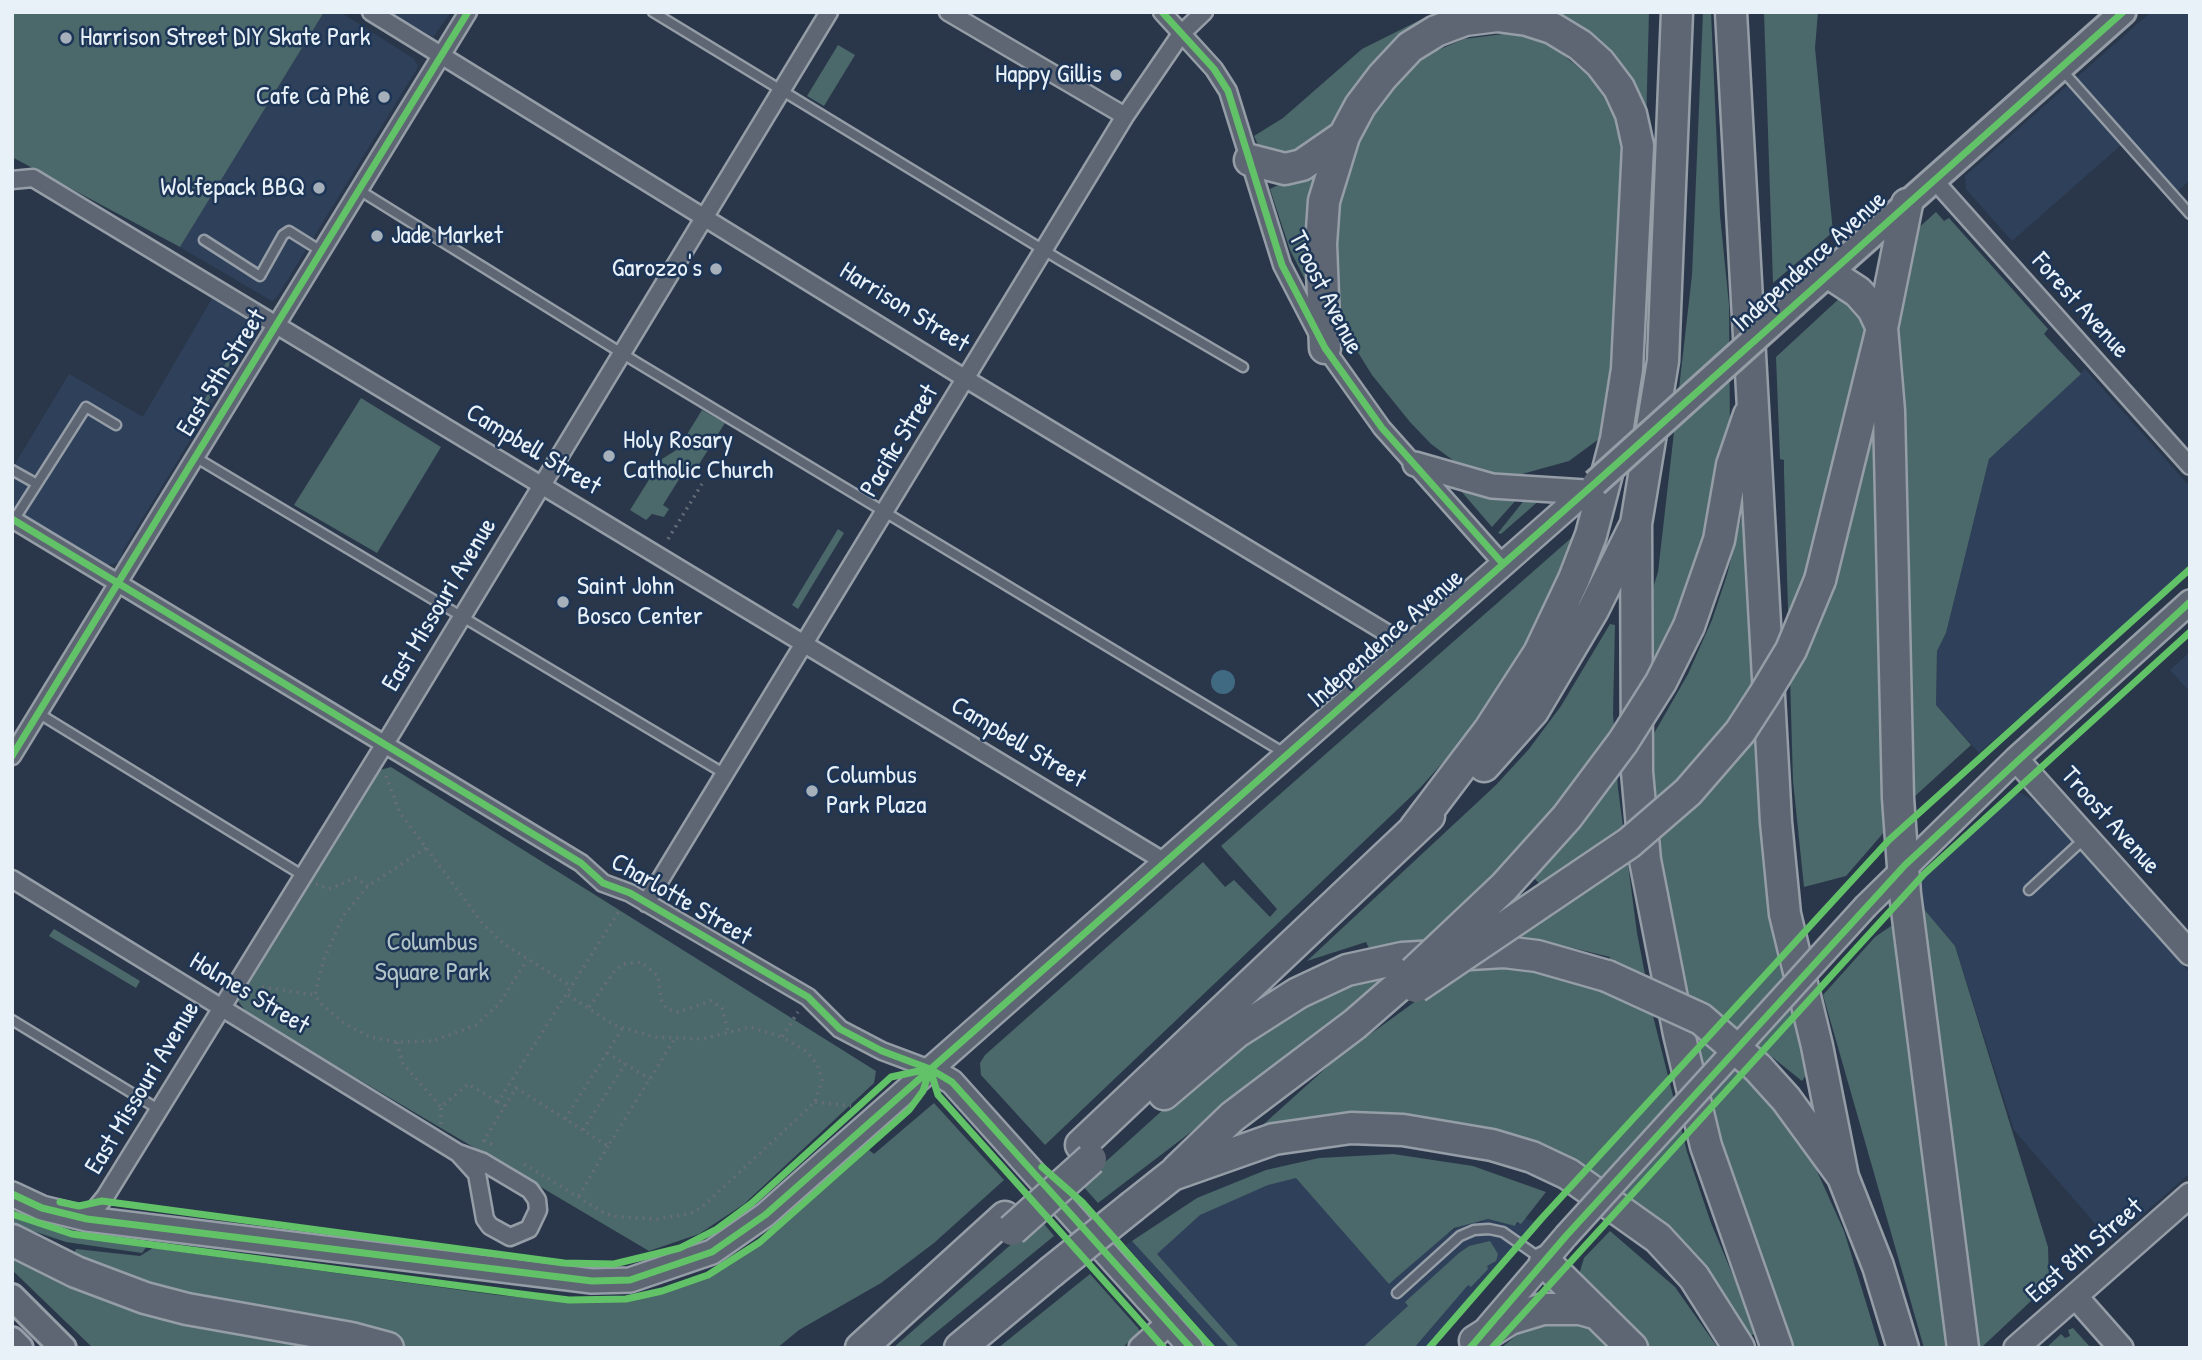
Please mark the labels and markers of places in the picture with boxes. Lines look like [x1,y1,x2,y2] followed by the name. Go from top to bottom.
[80,22,371,54] place label: Harrison Street DIY Skate Park
[58,30,74,46] marker: Harrison Street DIY Skate Park
[995,59,1102,91] place label: Happy Gillis
[1108,67,1124,83] marker: Happy Gillis
[256,81,370,113] place label: Cafe Cà Phê
[376,89,392,105] marker: Cafe Cà Phê
[160,172,305,204] place label: Wolfepack BBQ
[311,180,327,196] marker: Wolfepack BBQ
[391,220,503,252] place label: Jade Market
[369,228,385,244] marker: Jade Market
[612,253,702,285] place label: Garozzo's
[708,261,724,277] marker: Garozzo's
[623,425,773,486] place label: Holy Rosary Catholic Church
[601,448,617,464] marker: Holy Rosary Catholic Church
[577,571,703,632] place label: Saint John Bosco Center
[555,594,571,610] marker: Saint John Bosco Center
[826,760,926,822] place label: Columbus Park Plaza
[804,783,820,799] marker: Columbus Park Plaza

